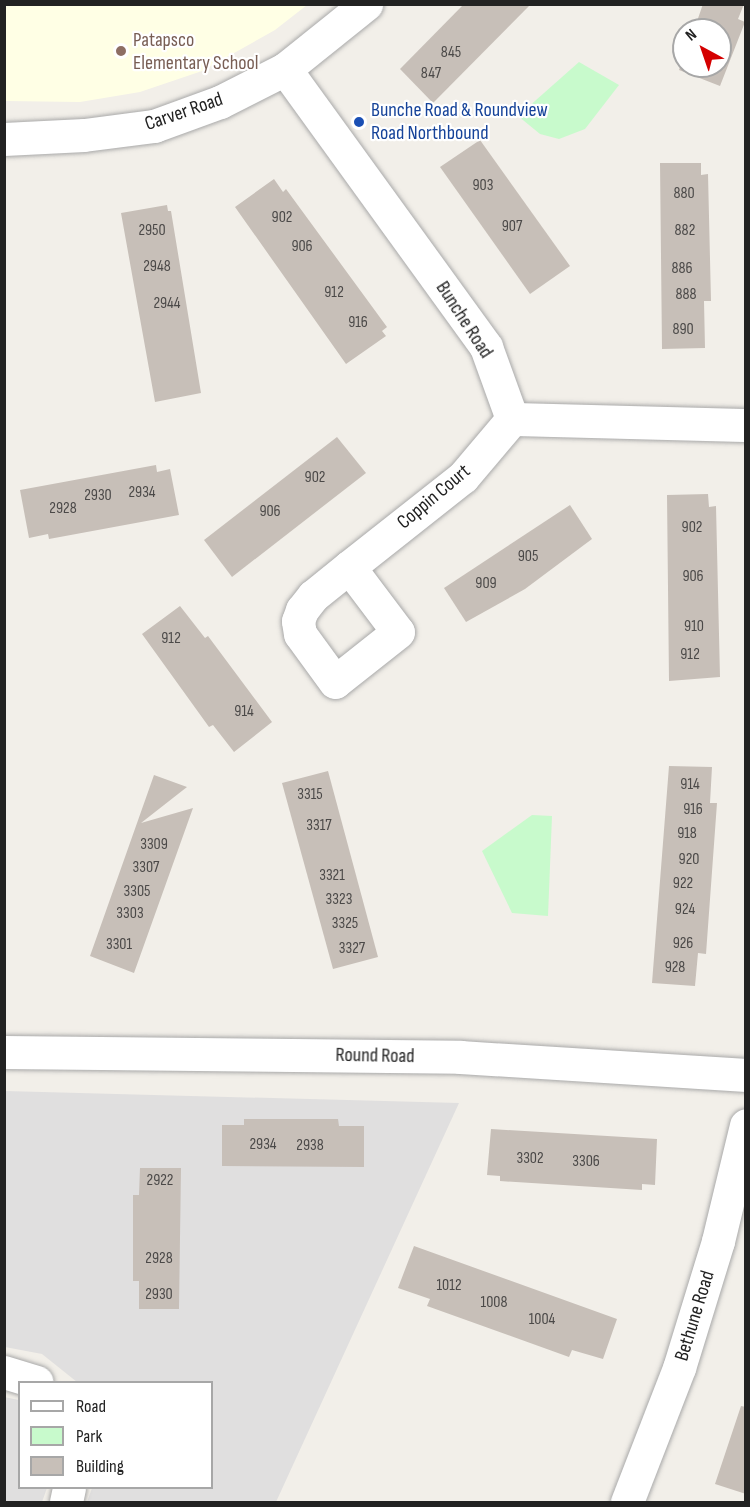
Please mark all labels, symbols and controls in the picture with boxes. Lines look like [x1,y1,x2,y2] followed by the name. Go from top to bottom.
[672,18,732,78] north arrow
[682,25,701,45] text: N
[133,28,259,75] place label: Patapsco Elementary School
[441,43,461,63] house number: 845
[114,44,128,58] marker: Patapsco Elementary School
[421,64,441,84] house number: 847
[142,87,226,137] street label: Carver Road
[371,98,548,145] place label: Bunche Road & Roundview Road Northbound
[352,115,366,129] marker: Bunche Road & Roundview Road Northbound
[473,176,493,196] house number: 903
[673,184,695,204] house number: 880
[272,208,292,228] house number: 902
[502,217,522,237] house number: 907
[138,221,166,241] house number: 2950
[675,221,695,241] house number: 882
[291,237,313,257] house number: 906
[143,257,171,277] house number: 2948
[671,259,693,279] house number: 886
[430,277,498,363] street label: Bunche Road
[324,283,344,303] house number: 912
[675,285,697,305] house number: 888
[153,294,181,314] house number: 2944
[348,313,368,333] house number: 916
[672,320,694,340] house number: 890
[393,459,475,535] street label: Coppin Court
[305,468,325,488] house number: 902
[128,483,156,503] house number: 2934
[84,486,112,506] house number: 2930
[49,499,77,519] house number: 2928
[259,502,281,522] house number: 906
[682,518,702,538] house number: 902
[518,547,538,567] house number: 905
[682,567,704,587] house number: 906
[475,574,497,594] house number: 909
[684,617,704,637] house number: 910
[161,629,181,649] house number: 912
[680,645,700,665] house number: 912
[234,702,254,722] house number: 914
[680,775,700,795] house number: 914
[297,785,323,805] house number: 3315
[683,800,703,820] house number: 916
[306,816,332,836] house number: 3317
[677,824,697,844] house number: 918
[140,835,168,855] house number: 3309
[679,850,699,870] house number: 920
[133,858,159,878] house number: 3307
[319,866,345,886] house number: 3321
[673,874,693,894] house number: 922
[124,882,150,902] house number: 3305
[326,890,352,910] house number: 3323
[675,900,695,920] house number: 924
[116,904,144,924] house number: 3303
[332,914,358,934] house number: 3325
[673,934,693,954] house number: 926
[106,935,132,955] house number: 3301
[339,939,365,959] house number: 3327
[665,958,685,978] house number: 928
[335,1043,415,1069] street label: Round Road
[249,1135,277,1155] house number: 2934
[296,1136,324,1156] house number: 2938
[516,1149,544,1169] house number: 3302
[572,1152,600,1172] house number: 3306
[147,1171,173,1191] house number: 2922
[145,1249,173,1269] house number: 2928
[670,1268,720,1364] street label: Bethune Road
[436,1276,462,1296] house number: 1012
[145,1285,173,1305] house number: 2930
[481,1293,507,1313] house number: 1008
[529,1310,555,1330] house number: 1004
[18,1381,213,1489] legend
[76,1396,106,1417] text: Road
[76,1426,102,1447] text: Park
[76,1456,124,1477] text: Building

